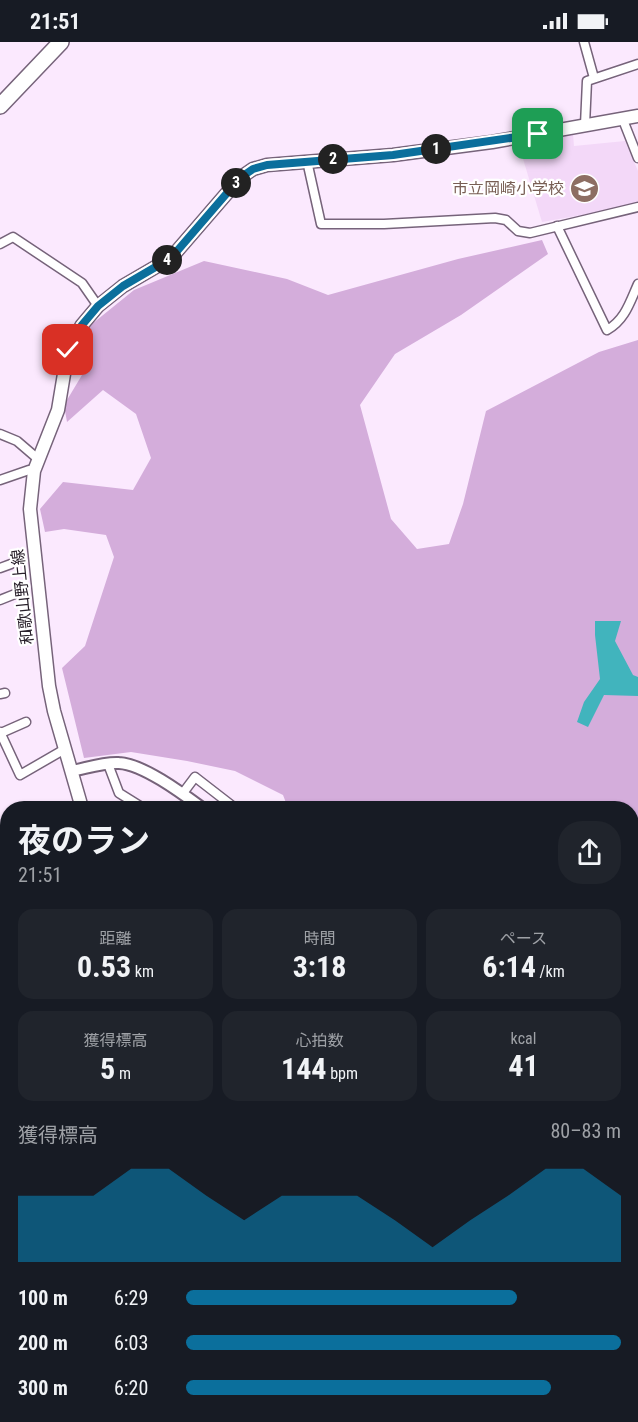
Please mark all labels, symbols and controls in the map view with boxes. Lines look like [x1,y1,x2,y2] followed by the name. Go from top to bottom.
[30,9,81,34] text: 21:51
[512,108,563,159] pin
[521,117,554,150] icon: arrive
[421,134,451,164] pin: 1
[432,139,440,158] text: 1
[318,144,348,174] pin: 2
[329,149,337,168] text: 2
[221,168,251,198] pin: 3
[569,172,601,204] school or university icon: 市立岡崎小学校
[232,173,240,192] text: 3
[452,179,564,198] place label: 市立岡崎小学校
[152,245,182,275] pin: 4
[163,250,171,269] text: 4
[42,324,93,375] pin
[51,333,84,366] icon: check
[8,548,37,646] street label: 和歌山野上線
[18,821,150,860] text: 夜のラン
[558,821,621,884] button: share
[18,863,62,887] text: 21:51
[99,929,132,948] text: 距離
[303,929,336,948] text: 時間
[500,929,547,948] text: ペース
[77,949,131,984] text: 0.53
[293,949,346,984] text: 3:18
[482,949,536,984] text: 6:14
[131,962,154,981] text: km
[536,962,565,981] text: /km
[511,1029,536,1048] text: kcal
[83,1031,148,1050] text: 獲得標高
[295,1031,344,1050] text: 心拍数
[508,1048,539,1083] text: 41
[100,1051,115,1086] text: 5
[281,1051,326,1086] text: 144
[115,1064,131,1083] text: m
[326,1064,358,1083] text: bpm
[550,1119,621,1143] text: 80–83 m
[18,1123,98,1147] text: 獲得標高
[18,1286,68,1310] text: 100 m
[114,1286,148,1310] text: 6:29
[18,1331,68,1355] text: 200 m
[114,1331,148,1355] text: 6:03
[18,1376,68,1400] text: 300 m
[114,1376,148,1400] text: 6:20

